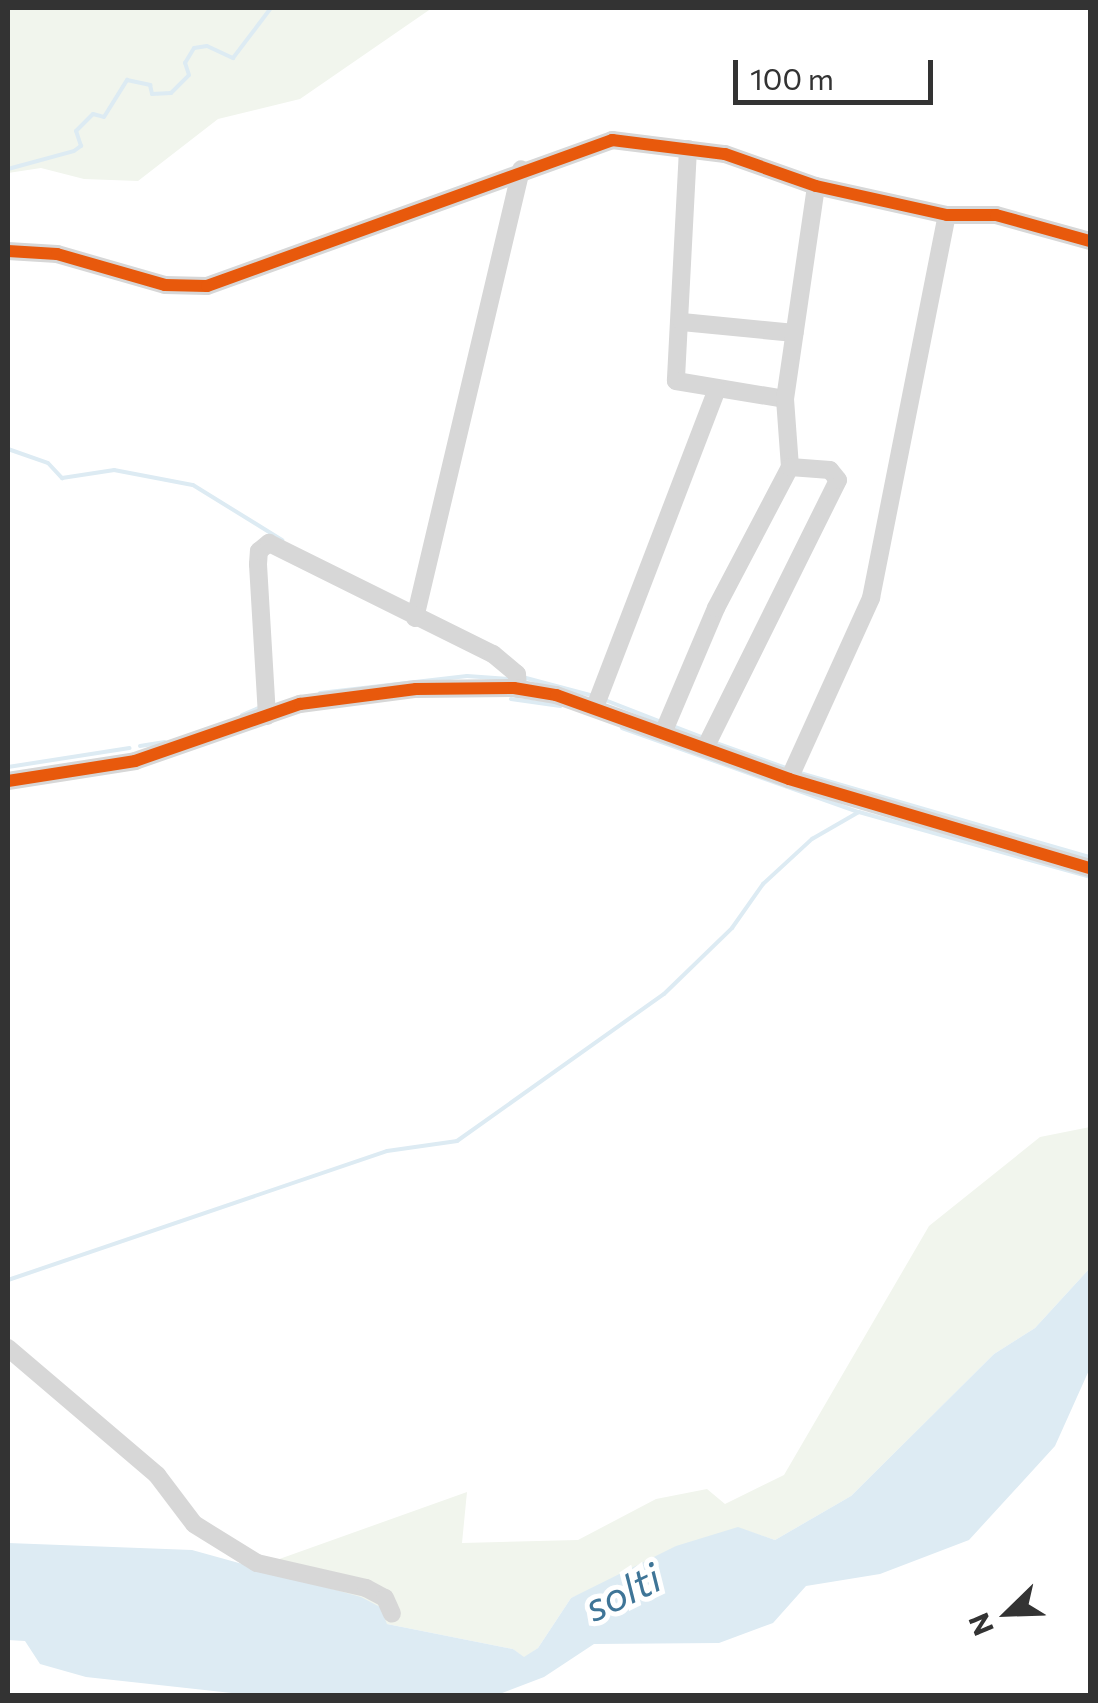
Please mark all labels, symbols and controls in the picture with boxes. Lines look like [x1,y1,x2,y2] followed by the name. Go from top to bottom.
[738,40,938,102] scale bar
[750,59,834,96] text: 100 m
[576,1552,668,1630] water label: solti
[958,1563,1058,1663] north arrow
[961,1608,1000,1641] text: N

